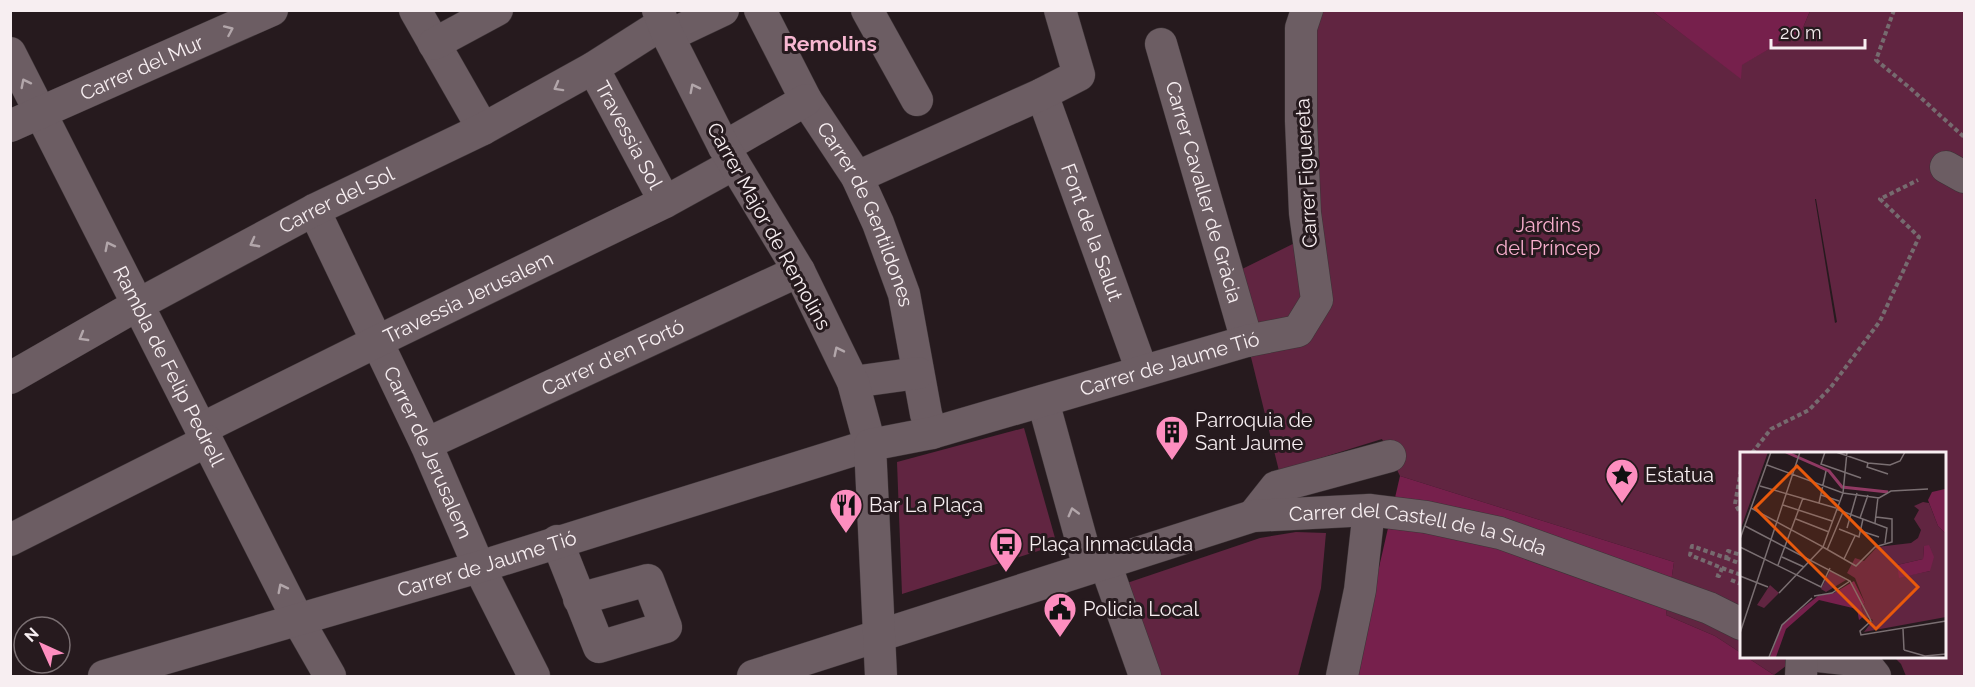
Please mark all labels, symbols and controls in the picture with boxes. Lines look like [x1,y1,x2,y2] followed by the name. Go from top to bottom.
[1771,12,1866,50] scale bar
[1780,22,1822,43] text: 20 m
[222,25,233,37] one-way arrow
[76,30,207,105] street label: Carrer del Mur
[783,31,877,56] district label: Remolins
[590,77,668,194] street label: Travessia Sol
[21,78,33,89] one-way arrow
[1160,78,1247,306] street label: Carrer Cavaller de Gràcia
[554,80,564,92] one-way arrow
[690,83,701,94] one-way arrow
[1290,98,1322,248] street label: Carrer Figuereta
[812,117,918,309] street label: Carrer de Gentildones
[702,118,836,334] street label: Carrer Major de Remolins
[1056,160,1128,304] street label: Font de la Salut
[275,161,398,239] street label: Carrer del Sol
[1496,213,1600,260] park label: Jardins del Príncep
[249,236,260,247] one-way arrow
[105,241,116,252] one-way arrow
[380,246,557,349] street label: Travessia Jerusalem
[108,262,230,471] street label: Rambla de Felip Pedrell
[538,314,688,401] street label: Carrer d'en Fortó
[1077,327,1262,401] street label: Carrer de Jaume Tió
[79,330,89,341] one-way arrow
[833,346,845,357] one-way arrow
[379,362,477,542] street label: Carrer de Jerusalem
[1195,408,1313,455] place label: Parroquia de Sant Jaume
[1154,414,1190,461] building icon: Parroquia de Sant Jaume
[1740,452,1945,657] inset map
[1604,457,1640,504] place icon: Estatua
[1645,463,1714,487] place label: Estatua
[828,487,864,534] restaurant icon: Bar La Plaça
[869,493,983,517] place label: Bar La Plaça
[1288,498,1550,561] street label: Carrer del Castell de la Suda
[1068,507,1080,518] one-way arrow
[395,525,580,602] street label: Carrer de Jaume Tió
[988,526,1024,573] bus stop icon: Plaça Inmaculada
[1029,532,1193,556] place label: Plaça Inmaculada
[278,584,289,595] one-way arrow
[1042,591,1078,638] public building icon: Policia Local
[1083,597,1200,621] place label: Policia Local
[12,615,72,675] north arrow
[21,624,43,646] text: N

